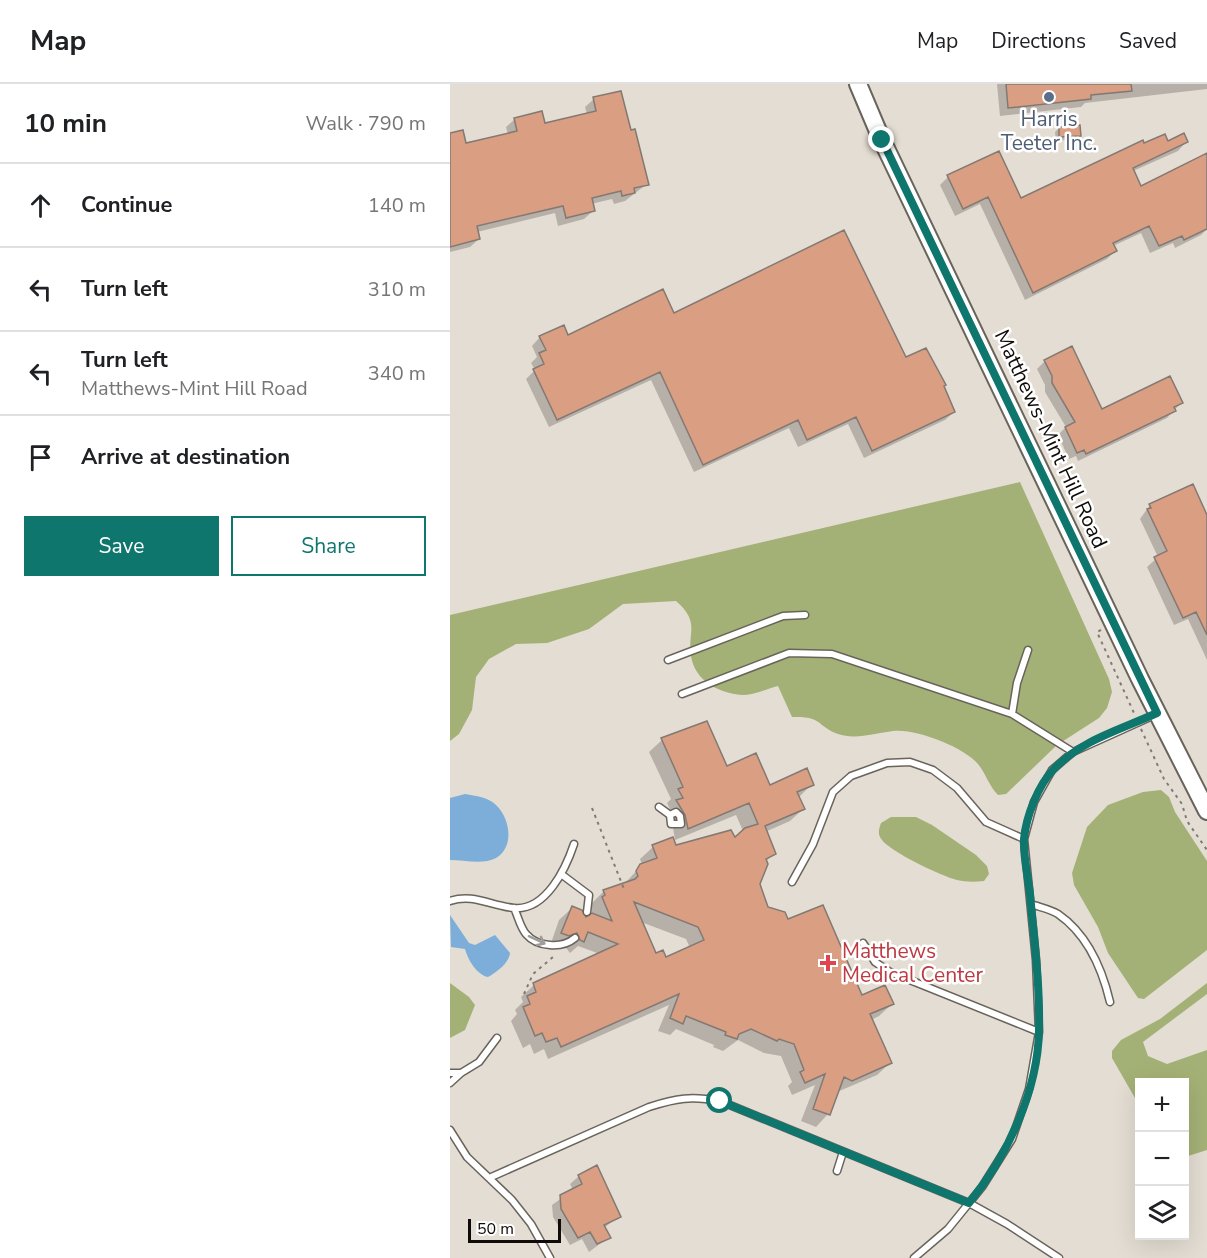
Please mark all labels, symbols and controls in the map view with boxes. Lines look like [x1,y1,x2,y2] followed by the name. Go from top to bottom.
[30,22,86,60] text: Map
[917,27,958,55] text: Map
[991,27,1086,55] text: Directions
[1119,27,1177,55] text: Saved
[1042,90,1056,104] marker: Harris Teeter Inc.
[1001,105,1097,157] place label: Harris Teeter Inc.
[24,106,107,141] text: 10 min
[306,110,426,137] text: Walk · 790 m
[868,126,894,152] route end
[24,189,57,222] icon: ahead
[81,190,172,220] text: Continue
[368,192,426,219] text: 140 m
[24,273,57,306] icon: left
[81,274,168,304] text: Turn left
[368,276,426,303] text: 310 m
[988,325,1114,553] street label: Matthews-Mint Hill Road
[81,345,168,375] text: Turn left
[24,357,57,390] icon: left
[368,360,426,387] text: 340 m
[81,375,308,402] text: Matthews-Mint Hill Road
[24,441,57,474] icon: arrive
[81,442,290,472] text: Arrive at destination
[24,516,219,576] button: Save
[231,516,426,576] button: Share
[527,935,545,946] one-way arrow
[842,937,984,989] place label: Matthews Medical Center
[819,954,837,972] marker: Matthews Medical Center
[1135,1078,1189,1240] map controls
[1135,1078,1189,1132] button: +
[706,1087,732,1113] route start
[1135,1132,1189,1186] button: −
[1135,1186,1189,1240] button: layers
[468,1216,561,1244] scale bar
[477,1218,514,1240] text: 50 m

